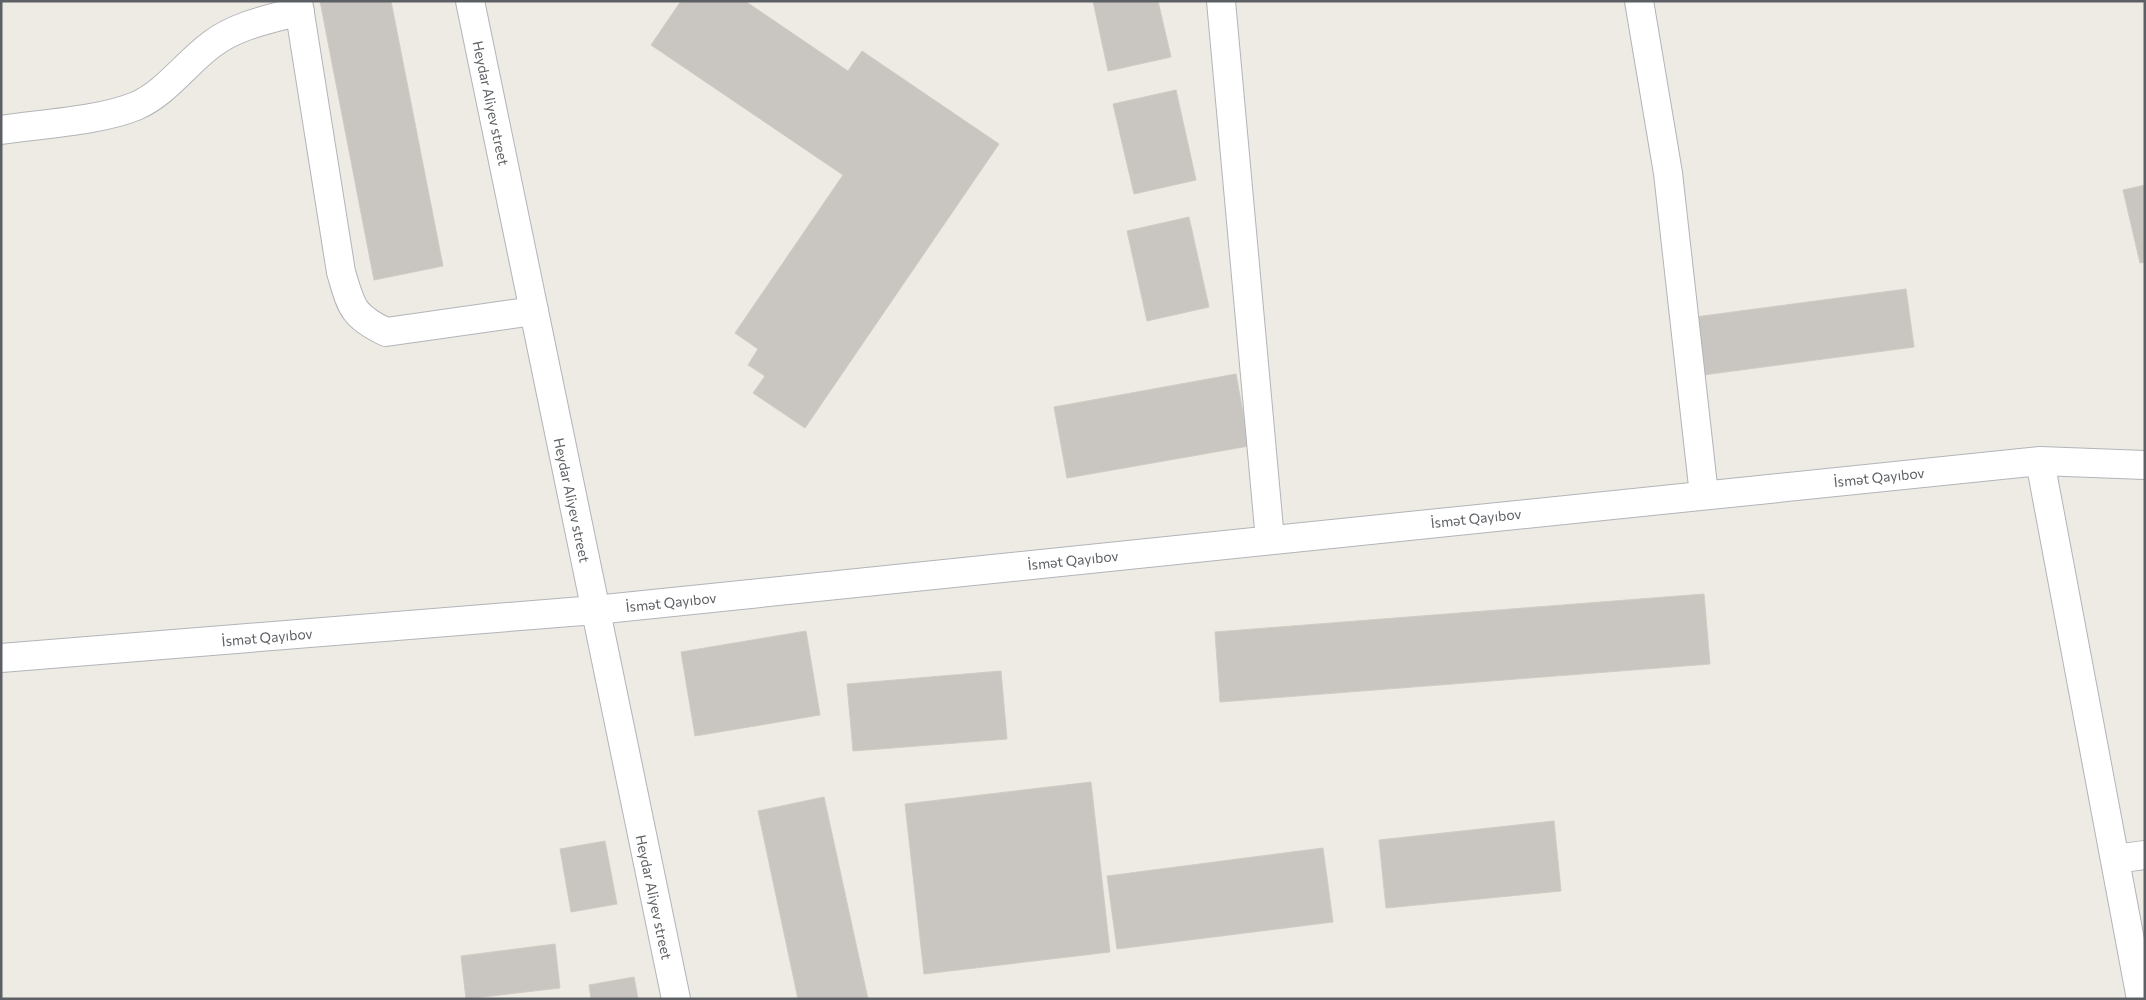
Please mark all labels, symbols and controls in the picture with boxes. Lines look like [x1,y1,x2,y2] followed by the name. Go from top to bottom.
[469,39,513,167] street label: Heydar Aliyev street
[550,436,594,564] street label: Heydar Aliyev street
[1833,464,1925,490] street label: İsmət Qayıbov
[1430,505,1522,531] street label: İsmət Qayıbov
[1027,547,1119,573] street label: İsmət Qayıbov
[625,589,717,615] street label: İsmət Qayıbov
[221,625,313,649] street label: İsmət Qayıbov
[632,833,676,961] street label: Heydar Aliyev street

